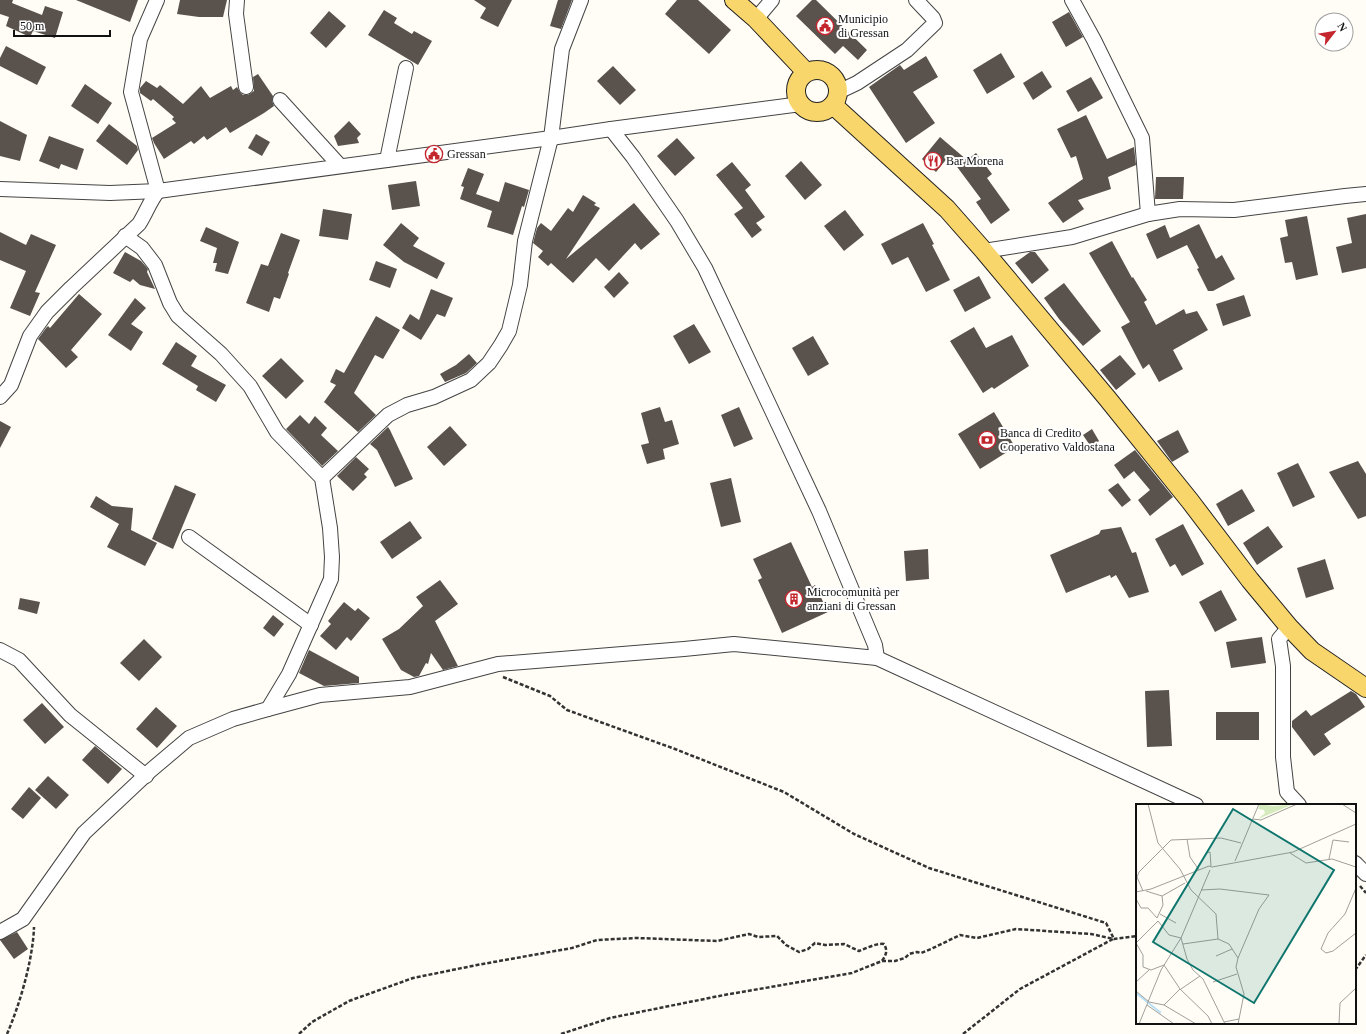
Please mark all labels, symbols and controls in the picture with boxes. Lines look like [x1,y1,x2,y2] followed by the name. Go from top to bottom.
[14,12,110,38] scale bar
[838,12,889,40] place label: Municipio di Gressan
[1314,12,1354,52] north arrow
[815,16,835,36] public building icon: Municipio di Gressan
[20,19,45,33] text: 50 m
[1335,20,1350,33] text: N
[424,144,444,164] public building icon: Gressan
[447,147,486,161] place label: Gressan
[923,151,943,171] restaurant icon: Bar Morena
[946,154,1004,168] place label: Bar Morena
[1000,426,1115,454] place label: Banca di Credito Cooperativo Valdostana
[977,430,997,450] bank icon: Banca di Credito Cooperativo Valdostana
[807,585,899,613] place label: Microcomunità per anziani di Gressan
[784,589,804,609] building icon: Microcomunità per anziani di Gressan
[1136,804,1356,1024] inset map

